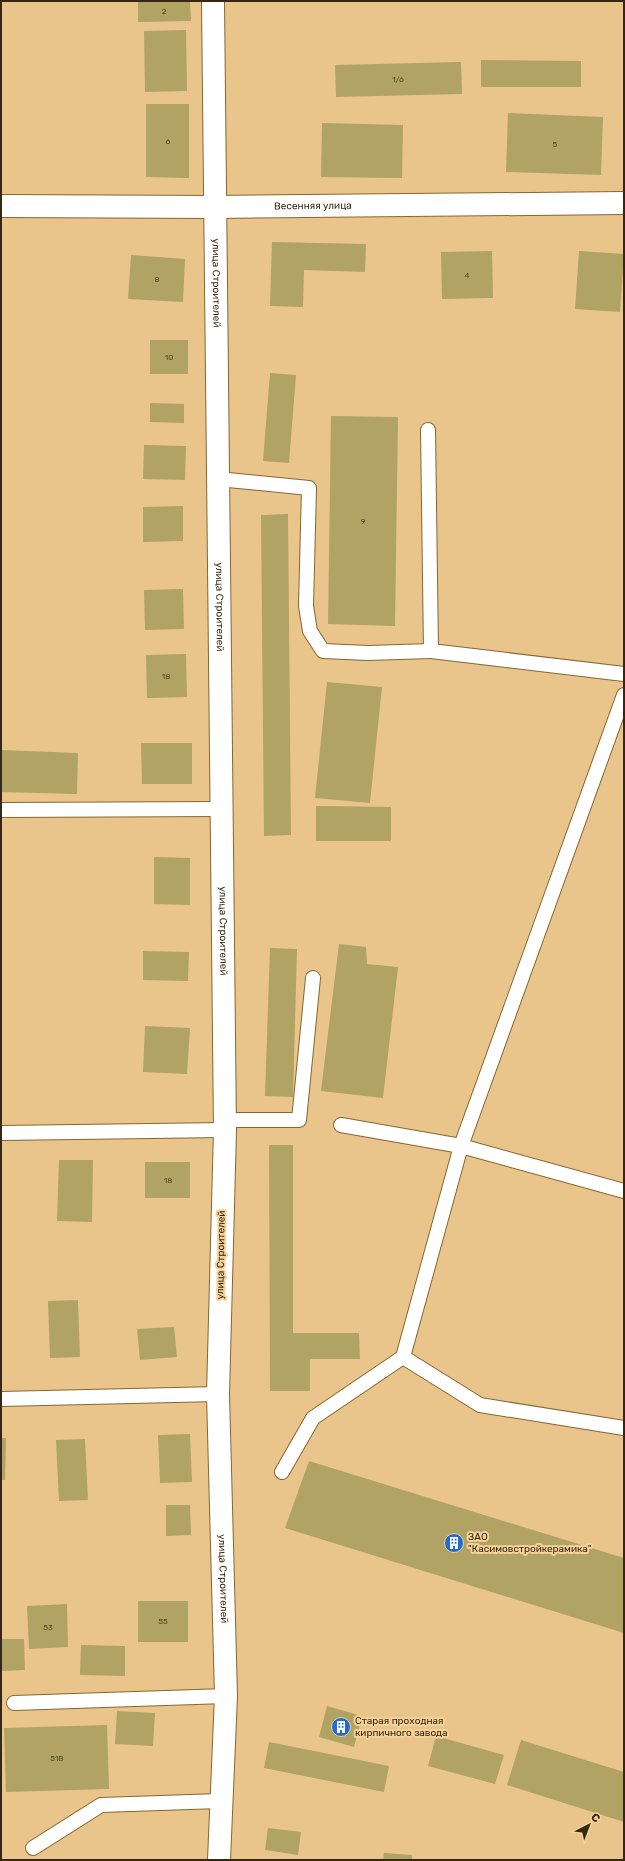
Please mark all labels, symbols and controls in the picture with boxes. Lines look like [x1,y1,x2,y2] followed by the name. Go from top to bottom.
[162,7,167,16] house number: 2
[392,75,404,84] house number: 1/6
[166,137,171,146] house number: 6
[553,140,558,149] house number: 5
[274,200,352,212] street label: Весенняя улица
[210,238,222,328] street label: улица Строителей
[465,271,470,280] house number: 4
[154,275,160,284] house number: 8
[165,353,173,362] house number: 10
[361,517,366,526] house number: 9
[213,562,226,652] street label: улица Строителей
[162,672,170,681] house number: 18
[216,886,229,976] street label: улица Строителей
[164,1176,172,1185] house number: 18
[214,1210,228,1300] street label: улица Строителей
[468,1531,592,1555] place label: ЗАО "Касимовстройкерамика"
[443,1532,465,1554] building icon: ЗАО "Касимовстройкерамика"
[216,1534,230,1623] street label: улица Строителей
[158,1617,168,1626] house number: 55
[43,1623,53,1632] house number: 53
[355,1715,448,1739] place label: Старая проходная кирпичного завода
[330,1716,352,1738] building icon: Старая проходная кирпичного завода
[50,1754,64,1763] house number: 51В
[569,1805,609,1845] north arrow
[588,1811,603,1826] text: С

